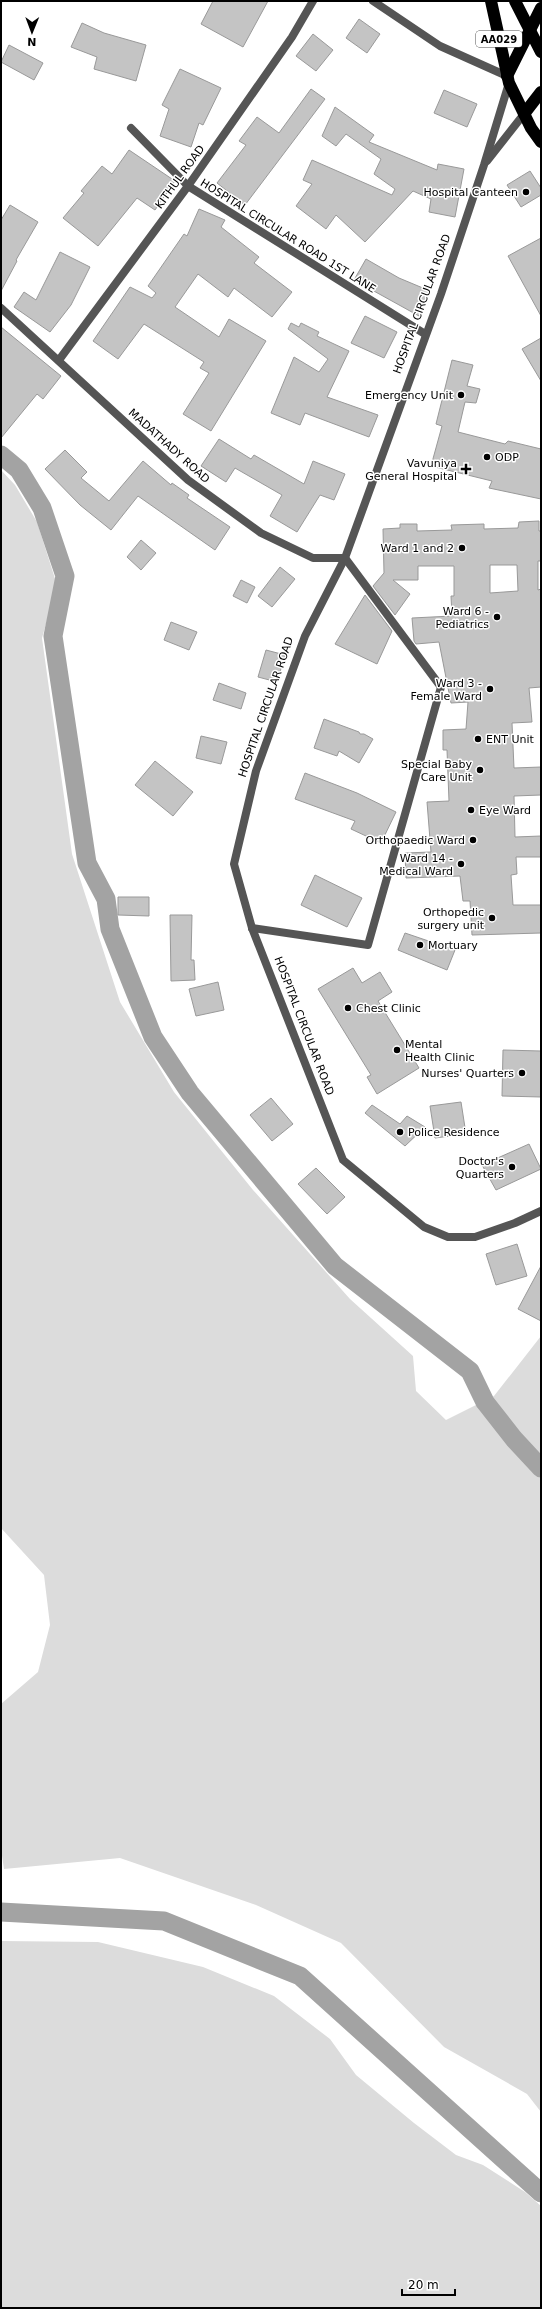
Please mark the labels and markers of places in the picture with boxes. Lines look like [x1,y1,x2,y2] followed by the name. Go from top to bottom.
[423,186,518,199] place label: Hospital Canteen
[521,187,531,197] marker: Hospital Canteen
[365,389,454,402] place label: Emergency Unit
[456,390,466,400] marker: Emergency Unit
[495,451,519,464] place label: ODP
[482,452,492,462] marker: ODP
[365,457,457,483] place label: Vavuniya General Hospital
[460,463,472,475] marker: Vavuniya General Hospital
[381,542,454,555] place label: Ward 1 and 2
[457,543,467,553] marker: Ward 1 and 2
[436,605,489,631] place label: Ward 6 - Pediatrics
[492,612,502,622] marker: Ward 6 - Pediatrics
[411,677,482,703] place label: Ward 3 - Female Ward
[485,684,495,694] marker: Ward 3 - Female Ward
[486,733,534,746] place label: ENT Unit
[473,734,483,744] marker: ENT Unit
[401,758,473,784] place label: Special Baby Care Unit
[475,765,485,775] marker: Special Baby Care Unit
[479,804,531,817] place label: Eye Ward
[466,805,476,815] marker: Eye Ward
[366,834,465,847] place label: Orthopaedic Ward
[468,835,478,845] marker: Orthopaedic Ward
[379,852,453,878] place label: Ward 14 - Medical Ward
[456,859,466,869] marker: Ward 14 - Medical Ward
[417,906,485,932] place label: Orthopedic surgery unit
[487,913,497,923] marker: Orthopedic surgery unit
[428,939,478,952] place label: Mortuary
[415,940,425,950] marker: Mortuary
[356,1002,421,1015] place label: Chest Clinic
[343,1003,353,1013] marker: Chest Clinic
[405,1038,475,1064] place label: Mental Health Clinic
[392,1045,402,1055] marker: Mental Health Clinic
[421,1067,514,1080] place label: Nurses' Quarters
[517,1068,527,1078] marker: Nurses' Quarters
[408,1126,500,1139] place label: Police Residence
[395,1127,405,1137] marker: Police Residence
[456,1155,504,1181] place label: Doctor's Quarters
[507,1162,517,1172] marker: Doctor's Quarters

